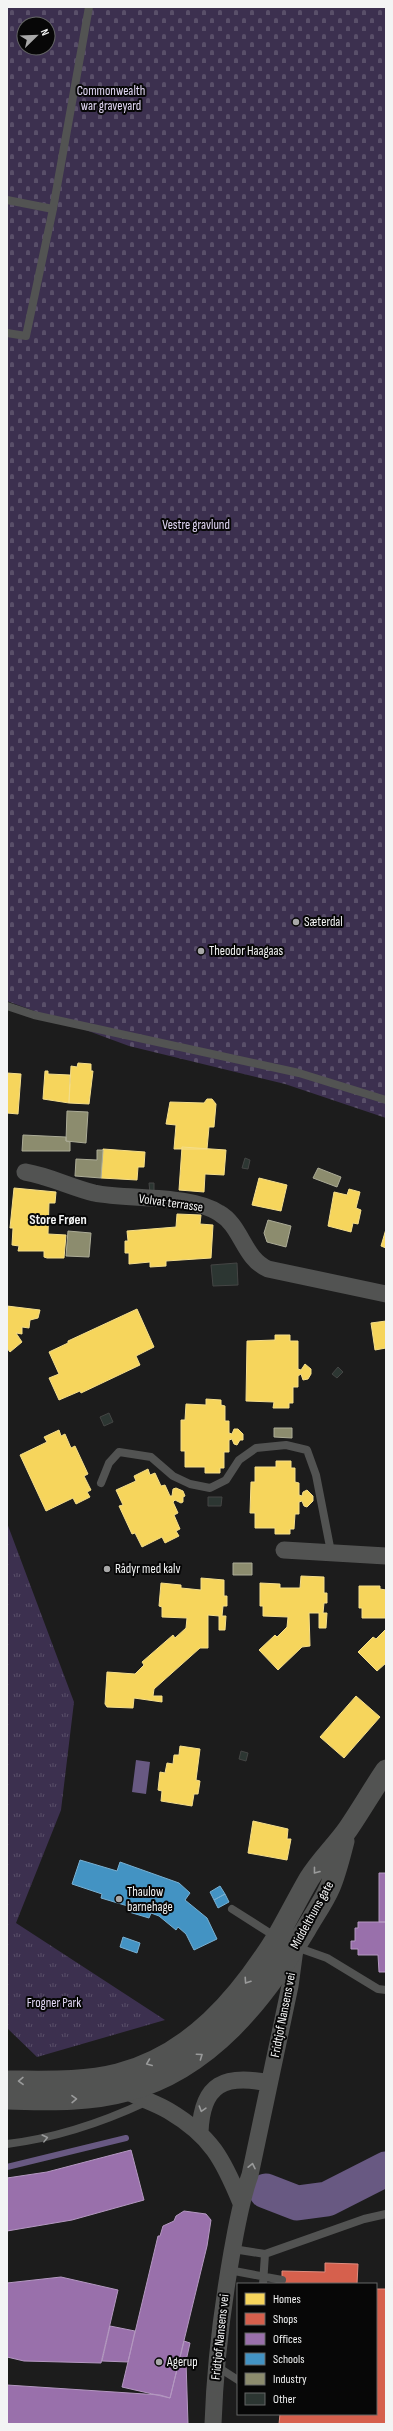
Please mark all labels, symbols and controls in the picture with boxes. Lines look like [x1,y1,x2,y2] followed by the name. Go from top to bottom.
[16,16,56,56] north arrow
[38,27,52,38] text: N
[77,83,145,114] park label: Commonwealth war graveyard
[162,517,230,533] park label: Vestre gravlund
[304,914,343,930] place label: Sæterdal
[291,917,301,927] marker: Sæterdal
[209,943,284,959] place label: Theodor Haagaas
[196,946,206,956] marker: Theodor Haagaas
[138,1191,204,1215] street label: Volvat terrasse
[29,1211,87,1228] district label: Store Frøen
[115,1561,181,1577] place label: Rådyr med kalv
[102,1564,112,1574] marker: Rådyr med kalv
[313,1866,320,1873] one-way arrow
[287,1878,337,1952] street label: Middelthuns gate
[127,1884,173,1915] place label: Thaulow barnehage
[114,1894,124,1904] marker: Thaulow barnehage
[267,1971,299,2059] street label: Fridtjof Nansens vei
[244,1977,252,1984] one-way arrow
[27,1995,81,2011] park label: Frogner Park
[195,2054,202,2061] one-way arrow
[145,2059,152,2067] one-way arrow
[18,2077,24,2085] one-way arrow
[71,2095,77,2103] one-way arrow
[199,2106,207,2113] one-way arrow
[42,2135,49,2143] one-way arrow
[247,2163,255,2169] one-way arrow
[237,2283,377,2415] legend
[273,2292,301,2307] text: Homes
[208,2293,232,2381] street label: Fridtjof Nansens vei
[273,2312,298,2327] text: Shops
[273,2332,302,2347] text: Offices
[273,2352,305,2367] text: Schools
[166,2354,198,2370] place label: Agerup
[154,2357,164,2367] marker: Agerup
[273,2372,307,2387] text: Industry
[273,2392,297,2407] text: Other

